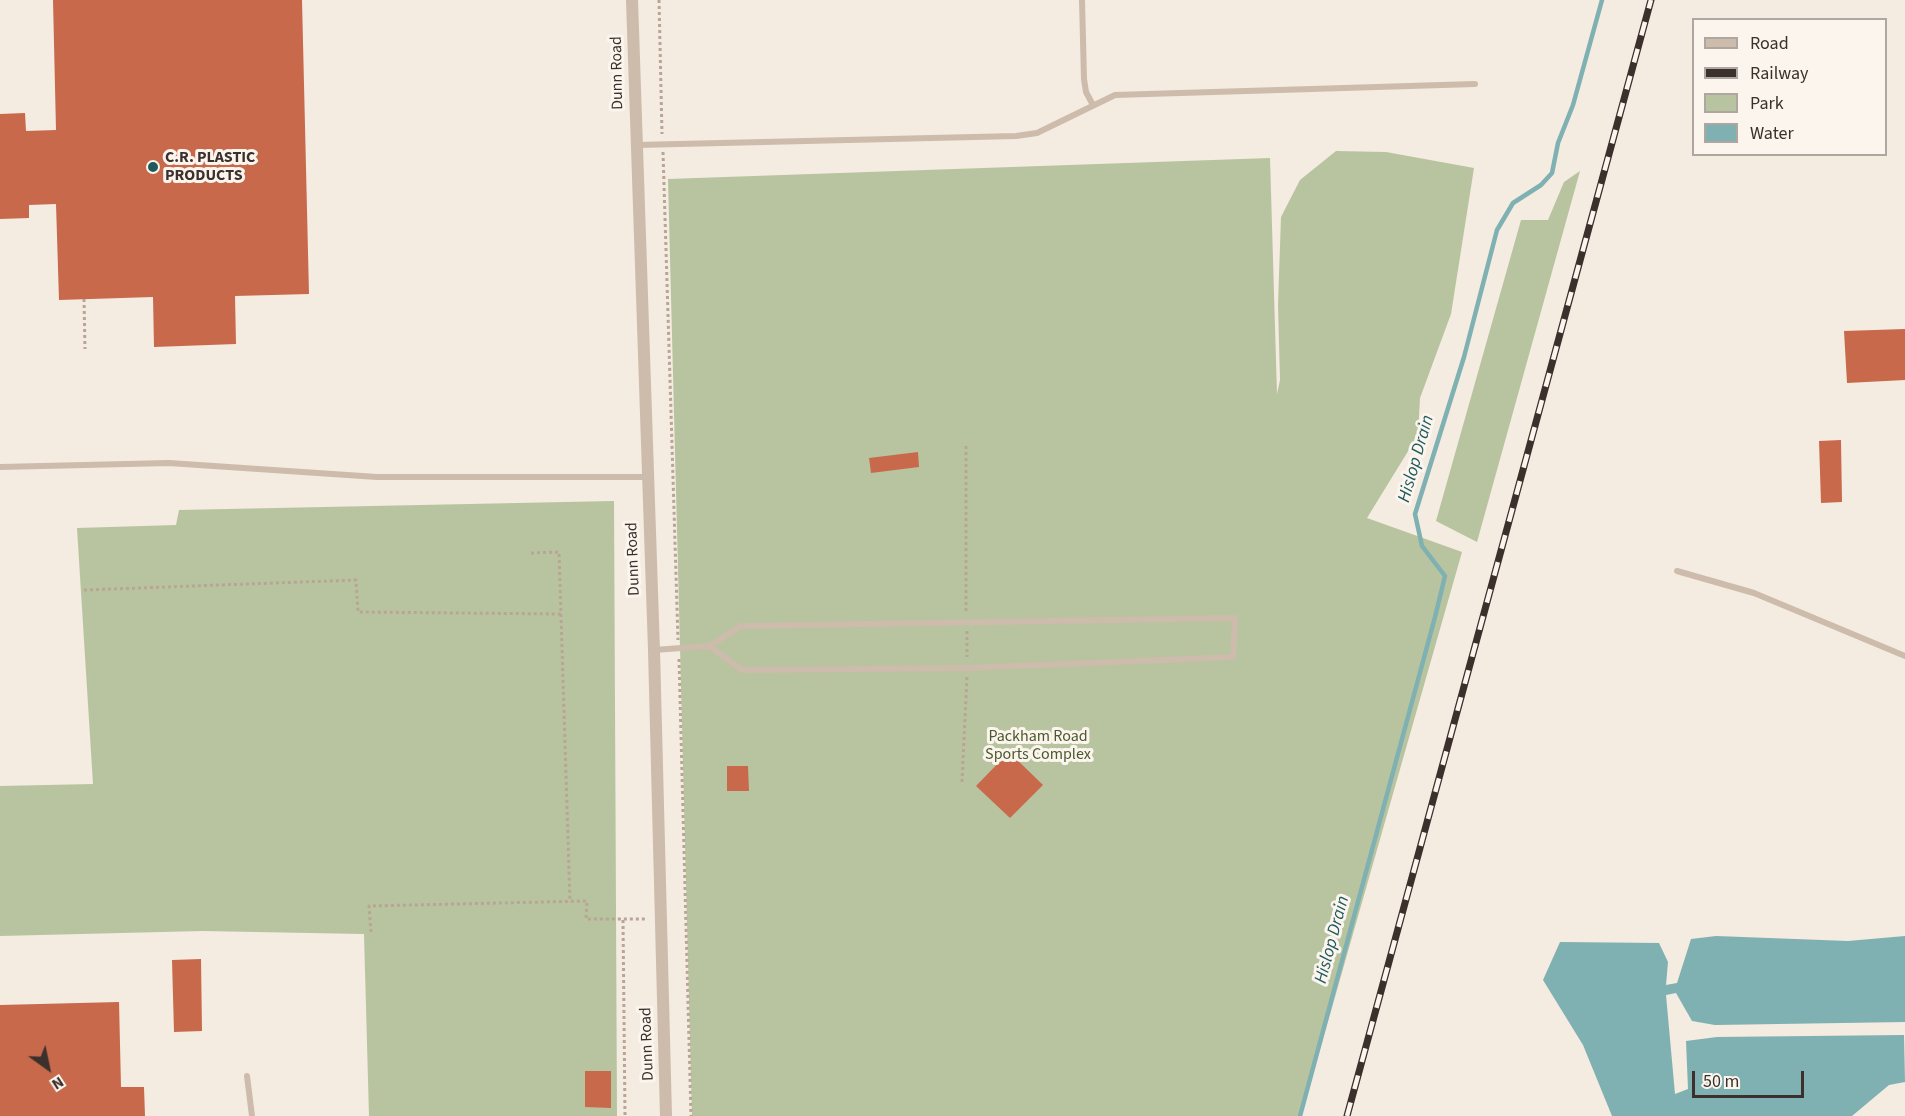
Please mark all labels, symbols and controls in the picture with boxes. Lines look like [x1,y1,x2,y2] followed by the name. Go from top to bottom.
[1692,18,1887,156] legend
[1750,31,1789,56] text: Road
[608,36,628,110] street label: Dunn Road
[1750,61,1809,86] text: Railway
[1750,91,1784,116] text: Park
[1750,121,1794,146] text: Water
[165,148,255,186] place label: C.R. PLASTIC PRODUCTS
[146,160,160,174] marker: C.R. PLASTIC PRODUCTS
[1394,413,1440,505] water label: Hislop Drain
[623,522,645,596] street label: Dunn Road
[985,727,1091,765] park label: Packham Road Sports Complex
[1311,894,1355,986] water label: Hislop Drain
[637,1007,659,1081] street label: Dunn Road
[18,1038,78,1098] north arrow
[1695,1059,1808,1097] scale bar
[1703,1069,1739,1094] text: 50 m
[47,1071,68,1095] text: N

